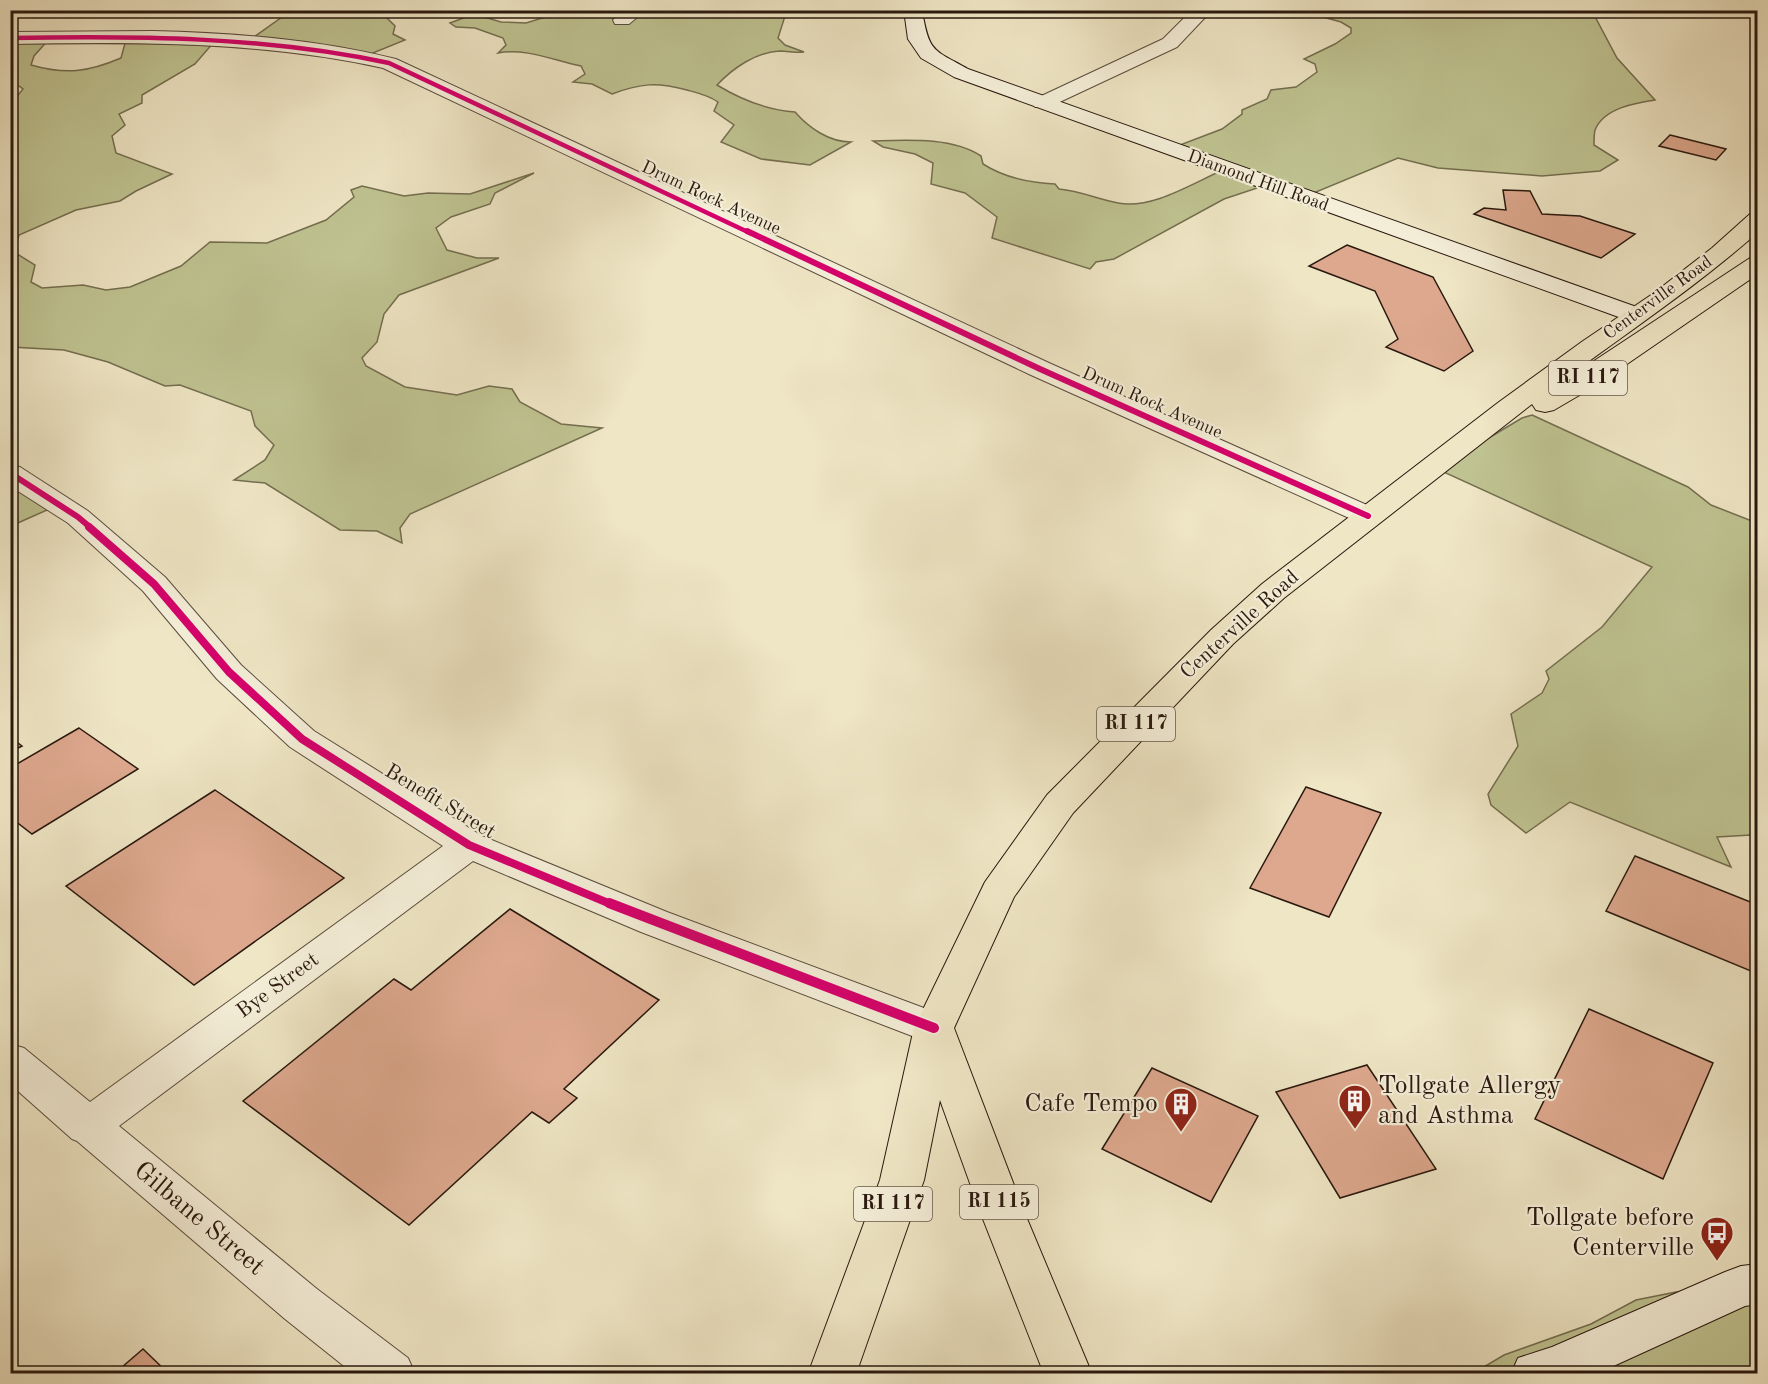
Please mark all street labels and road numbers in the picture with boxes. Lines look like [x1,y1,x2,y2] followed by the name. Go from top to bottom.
[1185,147,1331,215] street label: Diamond Hill Road
[638,158,784,238] street label: Drum Rock Avenue
[1600,253,1716,343] street label: Centerville Road
[1549,361,1627,395] road number: RI 117
[1079,364,1225,442] street label: Drum Rock Avenue
[1177,567,1303,683] street label: Centerville Road
[1097,707,1175,741] road number: RI 117
[381,761,499,843] street label: Benefit Street
[233,949,323,1023] street label: Bye Street
[129,1157,269,1281] street label: Gilbane Street
[960,1185,1038,1219] road number: RI 115
[854,1187,932,1221] road number: RI 117

